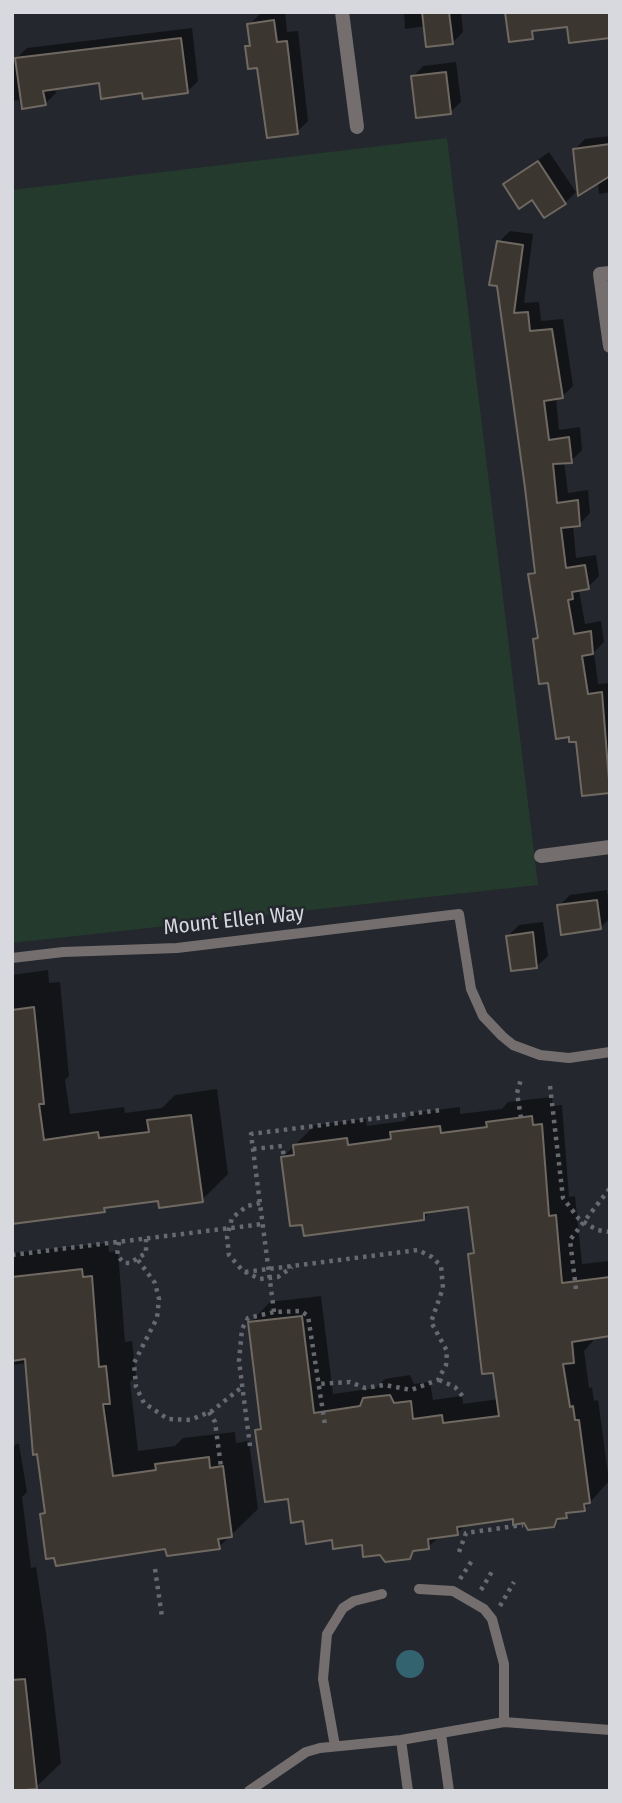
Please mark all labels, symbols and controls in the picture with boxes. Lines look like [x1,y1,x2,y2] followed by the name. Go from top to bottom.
[162,901,306,941] street label: Mount Ellen Way

